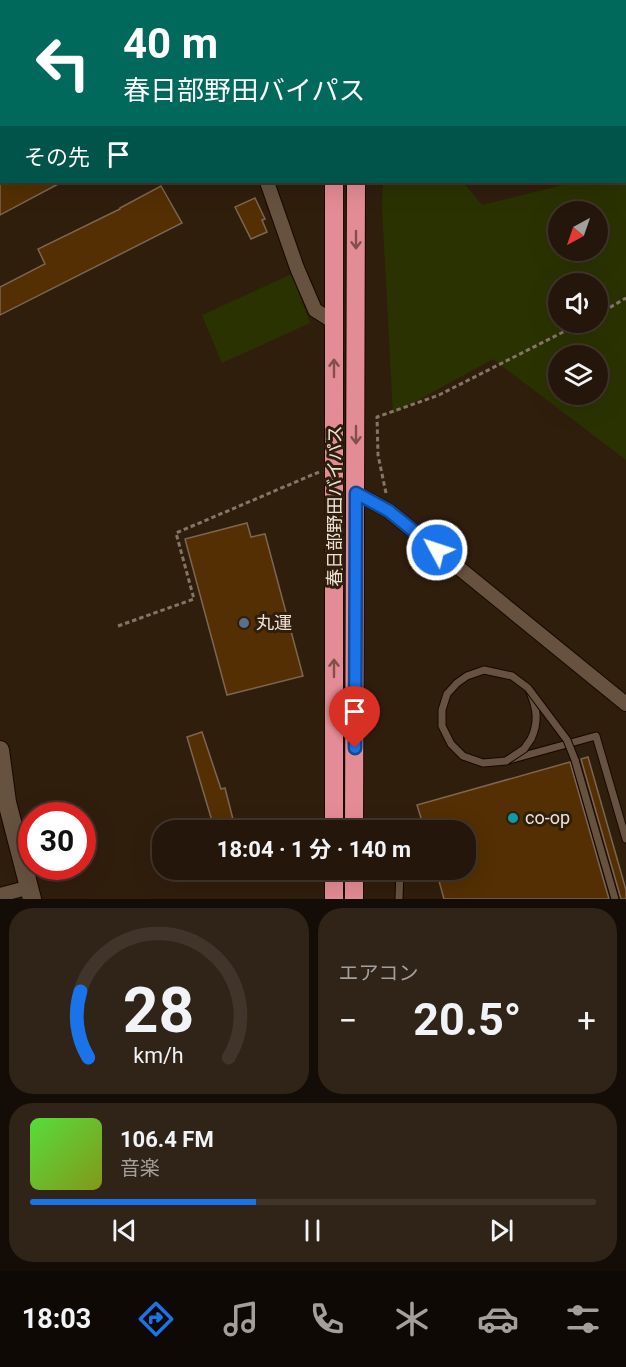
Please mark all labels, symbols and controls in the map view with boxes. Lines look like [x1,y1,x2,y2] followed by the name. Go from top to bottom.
[123,19,218,68] text: 40 m
[24,24,102,102] icon: left
[123,75,365,107] text: 春日部野田バイパス
[102,138,135,171] icon: arrive
[24,145,90,170] text: その先
[548,201,608,261] north arrow
[548,201,608,405] map controls
[350,229,362,249] one-way arrow
[548,273,608,333] button: sound
[548,345,608,405] button: layers
[328,358,340,378] one-way arrow
[350,424,362,444] one-way arrow
[324,425,345,587] street label: 春日部野田バイパス
[405,518,469,582] position arrow
[256,612,292,633] place label: 丸運
[237,616,251,630] marker: 丸運
[328,658,340,678] one-way arrow
[329,686,380,748] pin
[338,695,371,728] icon: arrive
[18,802,96,880] speed limit sign: 30
[525,807,570,828] place label: co-op
[506,811,520,825] marker: co-op
[217,837,411,862] text: 18:04 · 1 分 · 140 m
[339,961,419,985] text: エアコン
[123,974,195,1047] text: 28
[413,993,521,1046] text: 20.5°
[339,1001,357,1040] text: −
[577,1001,596,1040] text: +
[134,1043,184,1068] text: km/h
[120,1127,214,1152] text: 106.4 FM
[120,1156,160,1180] text: 音楽
[108,1214,141,1247] icon: previous
[296,1214,329,1247] icon: pause
[485,1214,518,1247] icon: next
[135,1298,177,1340] icon: directions
[220,1298,262,1340] icon: music
[306,1298,348,1340] icon: phone
[391,1298,433,1340] icon: climate
[477,1298,519,1340] icon: car
[562,1298,604,1340] icon: filters
[22,1303,91,1335] text: 18:03

